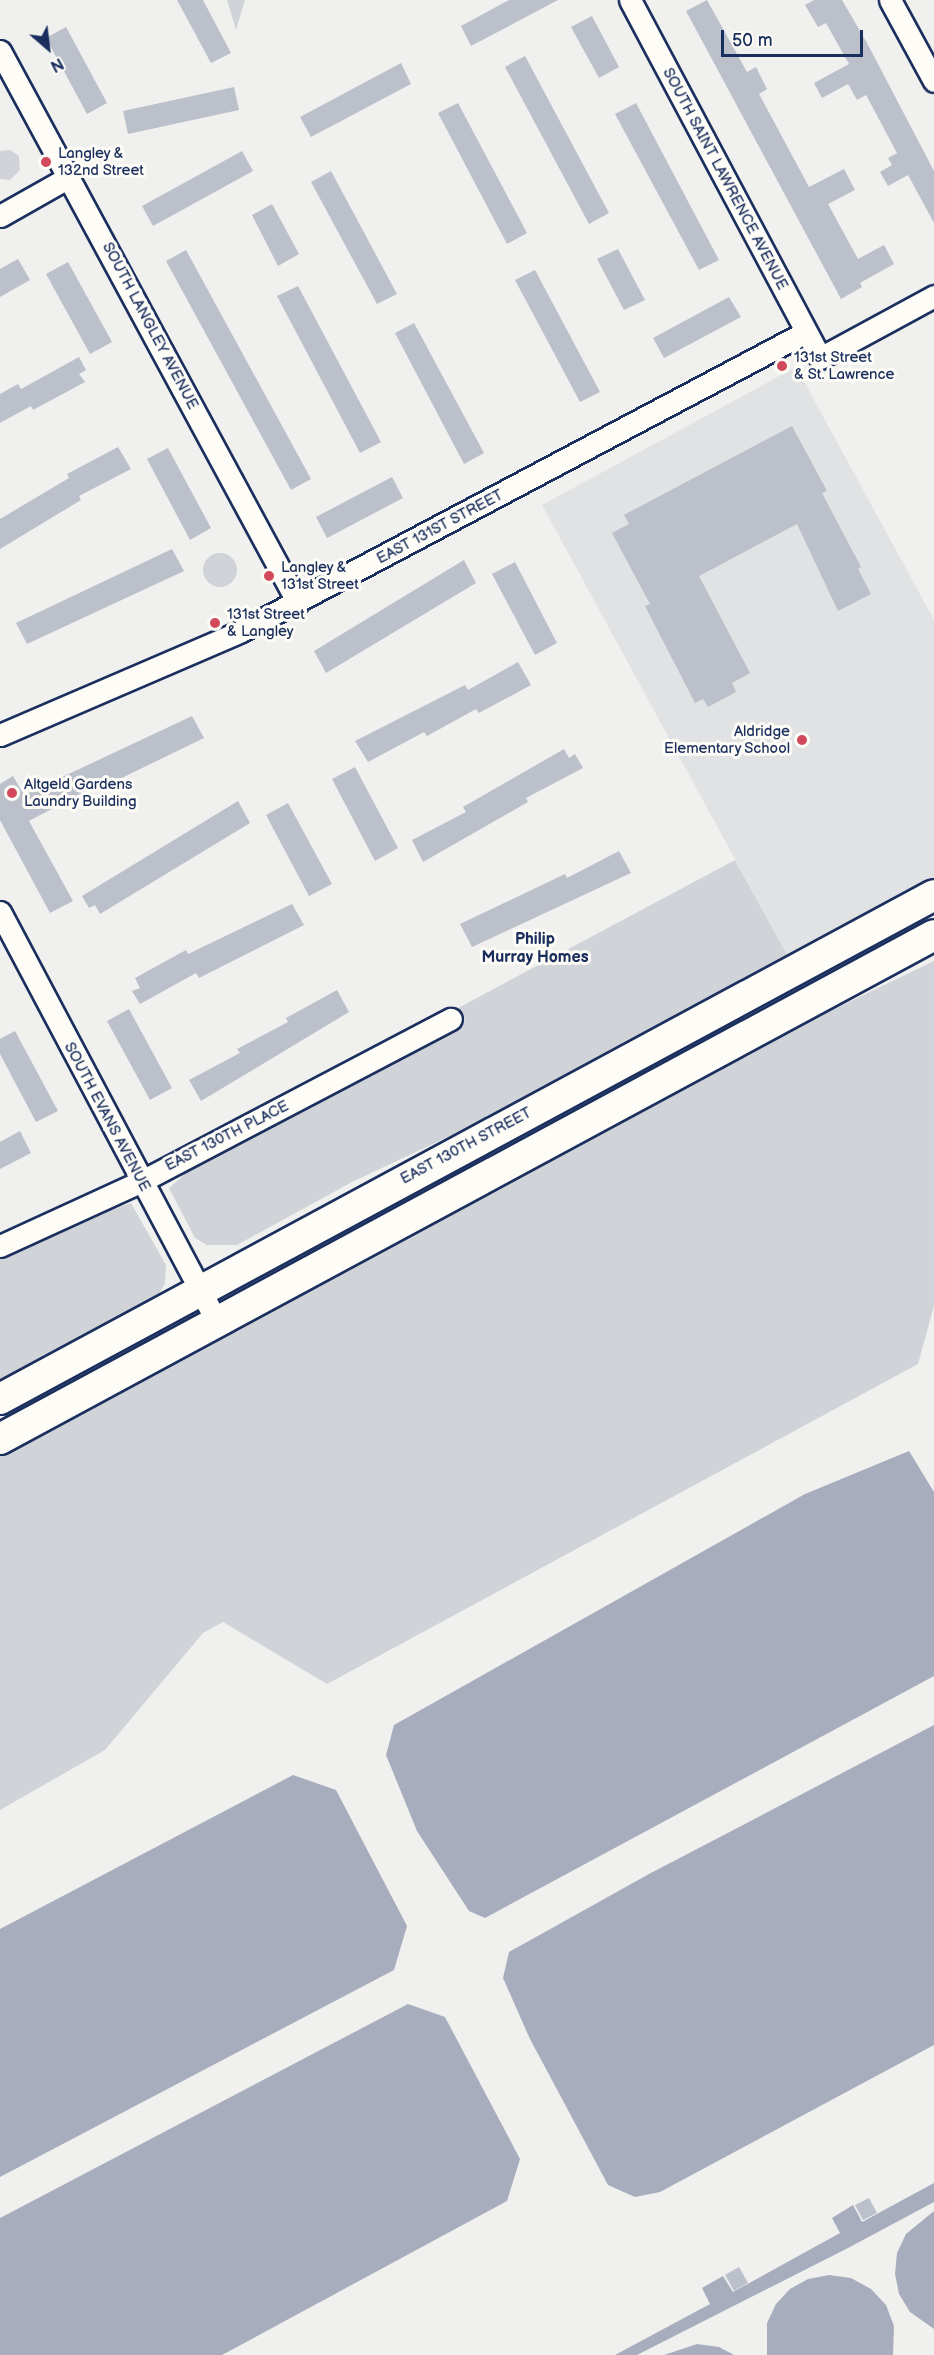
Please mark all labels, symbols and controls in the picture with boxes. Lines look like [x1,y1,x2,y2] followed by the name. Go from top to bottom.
[18,18,78,78] north arrow
[724,18,866,56] scale bar
[732,30,773,51] text: 50 m
[47,53,66,76] text: N
[659,65,791,293] street label: SOUTH SAINT LAWRENCE AVENUE
[58,144,144,179] place label: Langley & 132nd Street
[39,155,53,169] marker: Langley & 132nd Street
[98,240,202,412] street label: SOUTH LANGLEY AVENUE
[794,348,895,383] place label: 131st Street & St. Lawrence
[775,359,789,373] marker: 131st Street & St. Lawrence
[374,486,506,568] street label: EAST 131ST STREET
[281,558,359,593] place label: Langley & 131st Street
[262,569,276,583] marker: Langley & 131st Street
[227,605,305,640] place label: 131st Street & Langley
[208,616,222,630] marker: 131st Street & Langley
[663,722,790,757] place label: Aldridge Elementary School
[795,733,809,747] marker: Aldridge Elementary School
[24,775,138,810] place label: Altgeld Gardens Laundry Building
[5,786,19,800] marker: Altgeld Gardens Laundry Building
[481,930,589,968] district label: Philip Murray Homes
[60,1039,154,1195] street label: SOUTH EVANS AVENUE
[162,1097,292,1175] street label: EAST 130TH PLACE
[397,1104,535,1188] street label: EAST 130TH STREET

